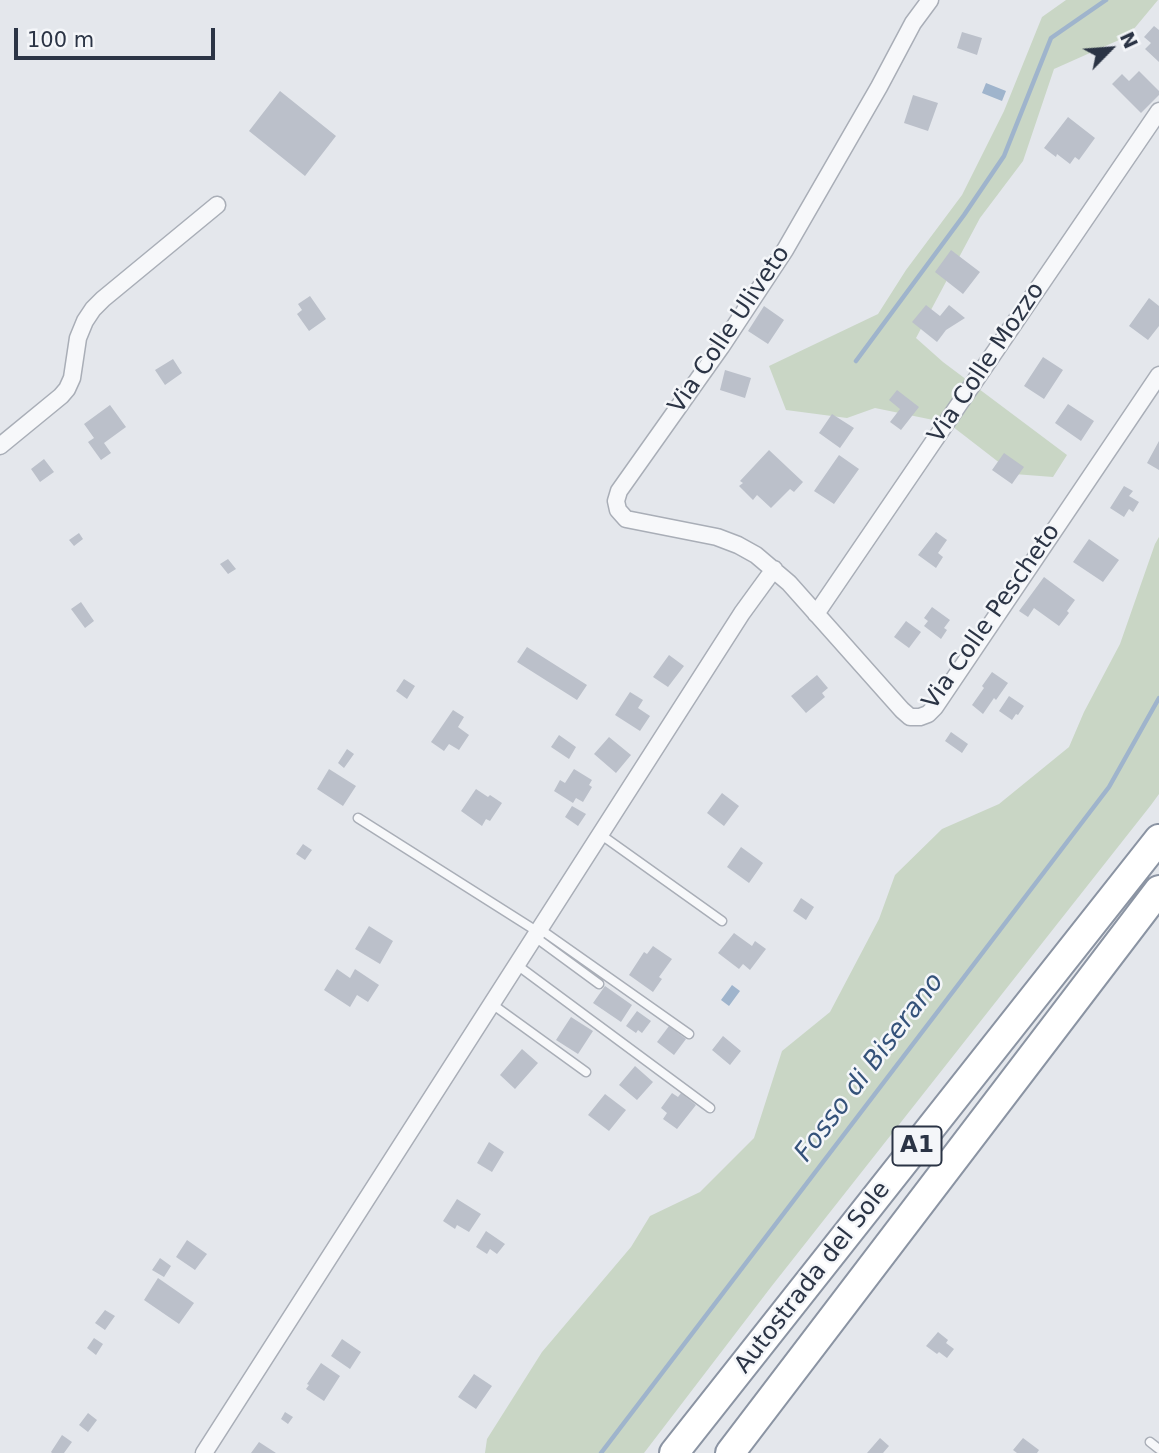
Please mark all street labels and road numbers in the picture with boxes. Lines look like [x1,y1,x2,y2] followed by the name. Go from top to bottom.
[663,241,797,419] street label: Via Colle Uliveto
[923,277,1051,449] street label: Via Colle Mozzo
[917,519,1067,715] street label: Via Colle Pescheto
[892,1126,942,1166] road number: A1
[729,1176,897,1380] street label: Autostrada del Sole

